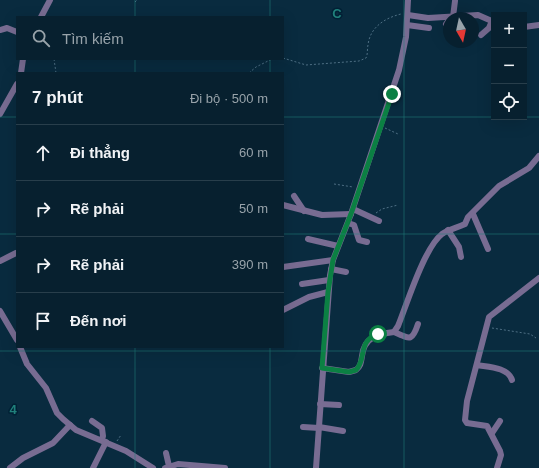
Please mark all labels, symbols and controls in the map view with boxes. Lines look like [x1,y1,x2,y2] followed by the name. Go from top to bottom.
[332,6,342,21] text: C
[443,12,479,48] north arrow
[491,12,527,120] map controls
[491,12,527,48] button: +
[16,16,284,60] search box
[30,27,52,49] icon: search
[62,30,124,47] text: Tìm kiếm
[491,48,527,84] button: −
[491,84,527,120] button: locate
[383,85,401,103] route end
[32,88,83,107] text: 7 phút
[190,91,268,106] text: Đi bộ · 500 m
[32,142,54,164] icon: ahead
[70,144,130,161] text: Đi thẳng
[239,145,268,160] text: 60 m
[32,198,54,220] icon: right
[70,200,124,217] text: Rẽ phải
[239,201,268,216] text: 50 m
[32,254,54,276] icon: right
[70,256,124,273] text: Rẽ phải
[232,257,268,272] text: 390 m
[32,310,54,332] icon: arrive
[70,312,127,329] text: Đến nơi
[369,325,387,343] route start
[9,402,17,417] text: 4

